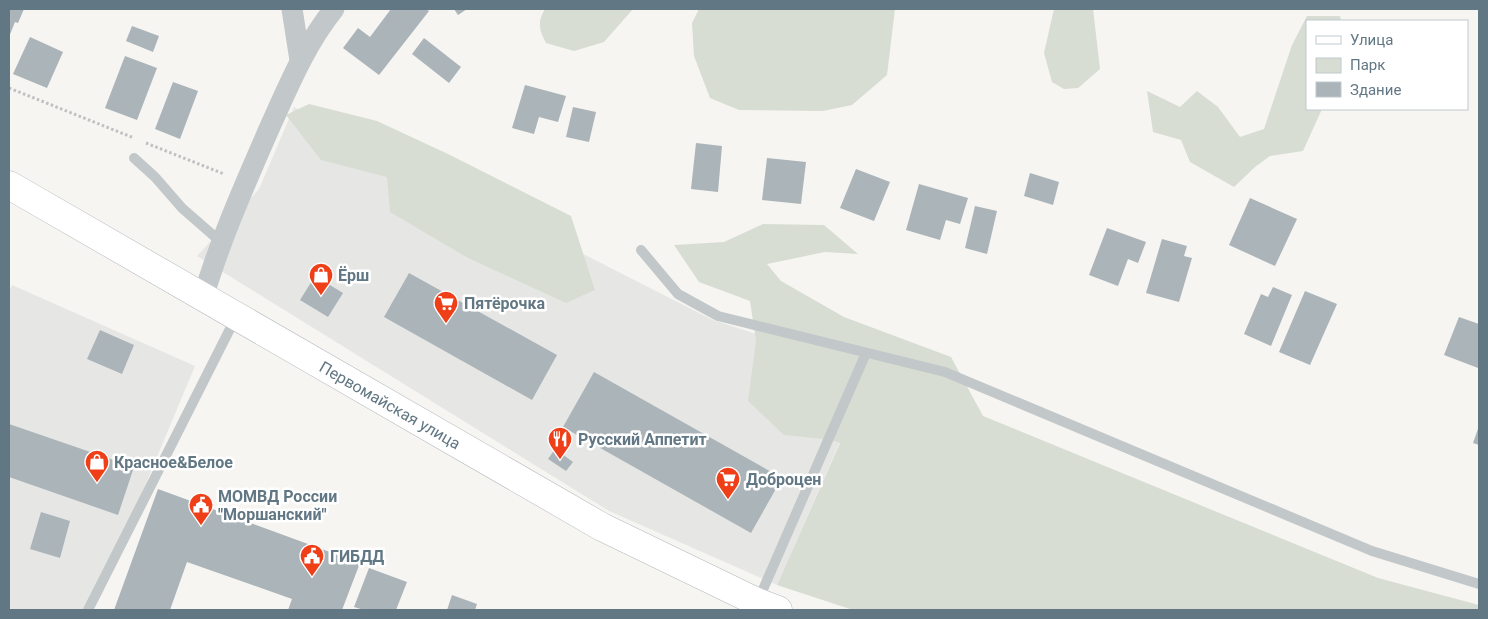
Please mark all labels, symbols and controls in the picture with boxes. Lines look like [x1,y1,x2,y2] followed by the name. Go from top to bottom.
[1306,20,1468,110] legend
[1350,31,1393,49] text: Улица
[1350,56,1385,74] text: Парк
[1350,81,1401,99] text: Здание
[308,262,334,296] shop icon: Ёрш
[338,266,369,285] place label: Ёрш
[433,290,459,324] supermarket icon: Пятёрочка
[464,294,545,313] place label: Пятёрочка
[316,357,464,453] street label: Первомайская улица
[547,426,573,460] restaurant icon: Русский Аппетит
[578,430,707,449] place label: Русский Аппетит
[84,449,110,483] shop icon: Красное&Белое
[114,453,233,472] place label: Красное&Белое
[715,466,741,500] supermarket icon: Доброцен
[746,470,821,489] place label: Доброцен
[218,487,337,524] place label: МОМВД России "Моршанский"
[188,492,214,526] public building icon: МОМВД России "Моршанский"
[299,543,325,577] public building icon: ГИБДД
[330,547,384,566] place label: ГИБДД

